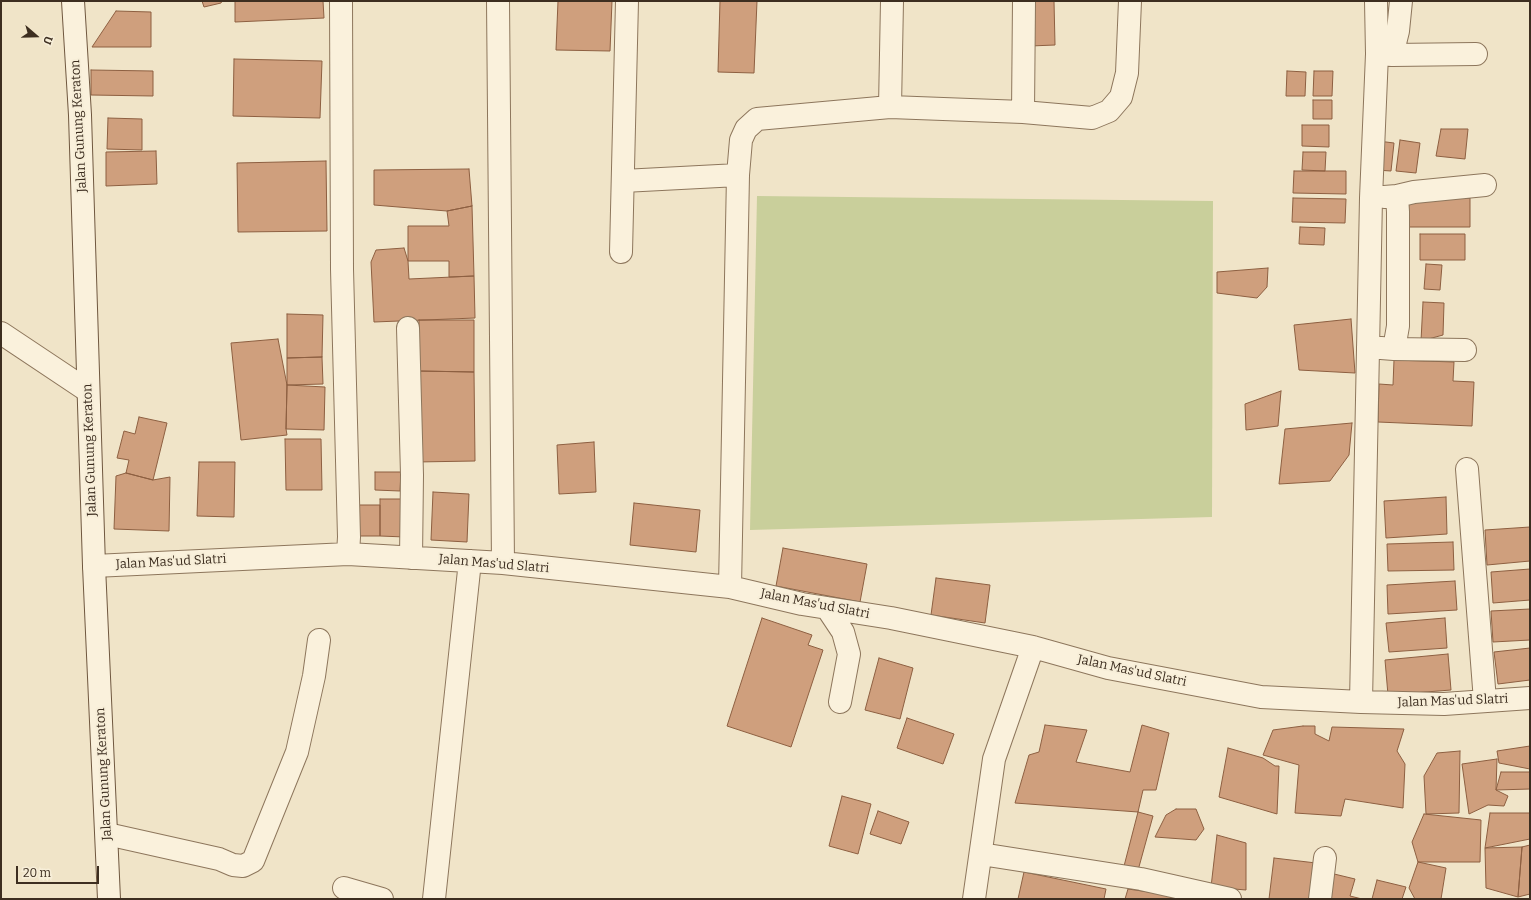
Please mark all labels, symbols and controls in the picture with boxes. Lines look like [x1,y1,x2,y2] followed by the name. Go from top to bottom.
[16,16,56,56] north arrow
[40,34,55,46] text: U
[68,59,90,193] street label: Jalan Gunung Keraton
[80,383,100,517] street label: Jalan Gunung Keraton
[115,551,227,573] street label: Jalan Mas'ud Slatri
[438,551,550,577] street label: Jalan Mas'ud Slatri
[759,586,871,622] street label: Jalan Mas'ud Slatri
[1076,652,1188,690] street label: Jalan Mas'ud Slatri
[1397,691,1509,711] street label: Jalan Mas'ud Slatri
[93,707,115,841] street label: Jalan Gunung Keraton
[18,858,101,884] scale bar
[23,866,51,880] text: 20 m

